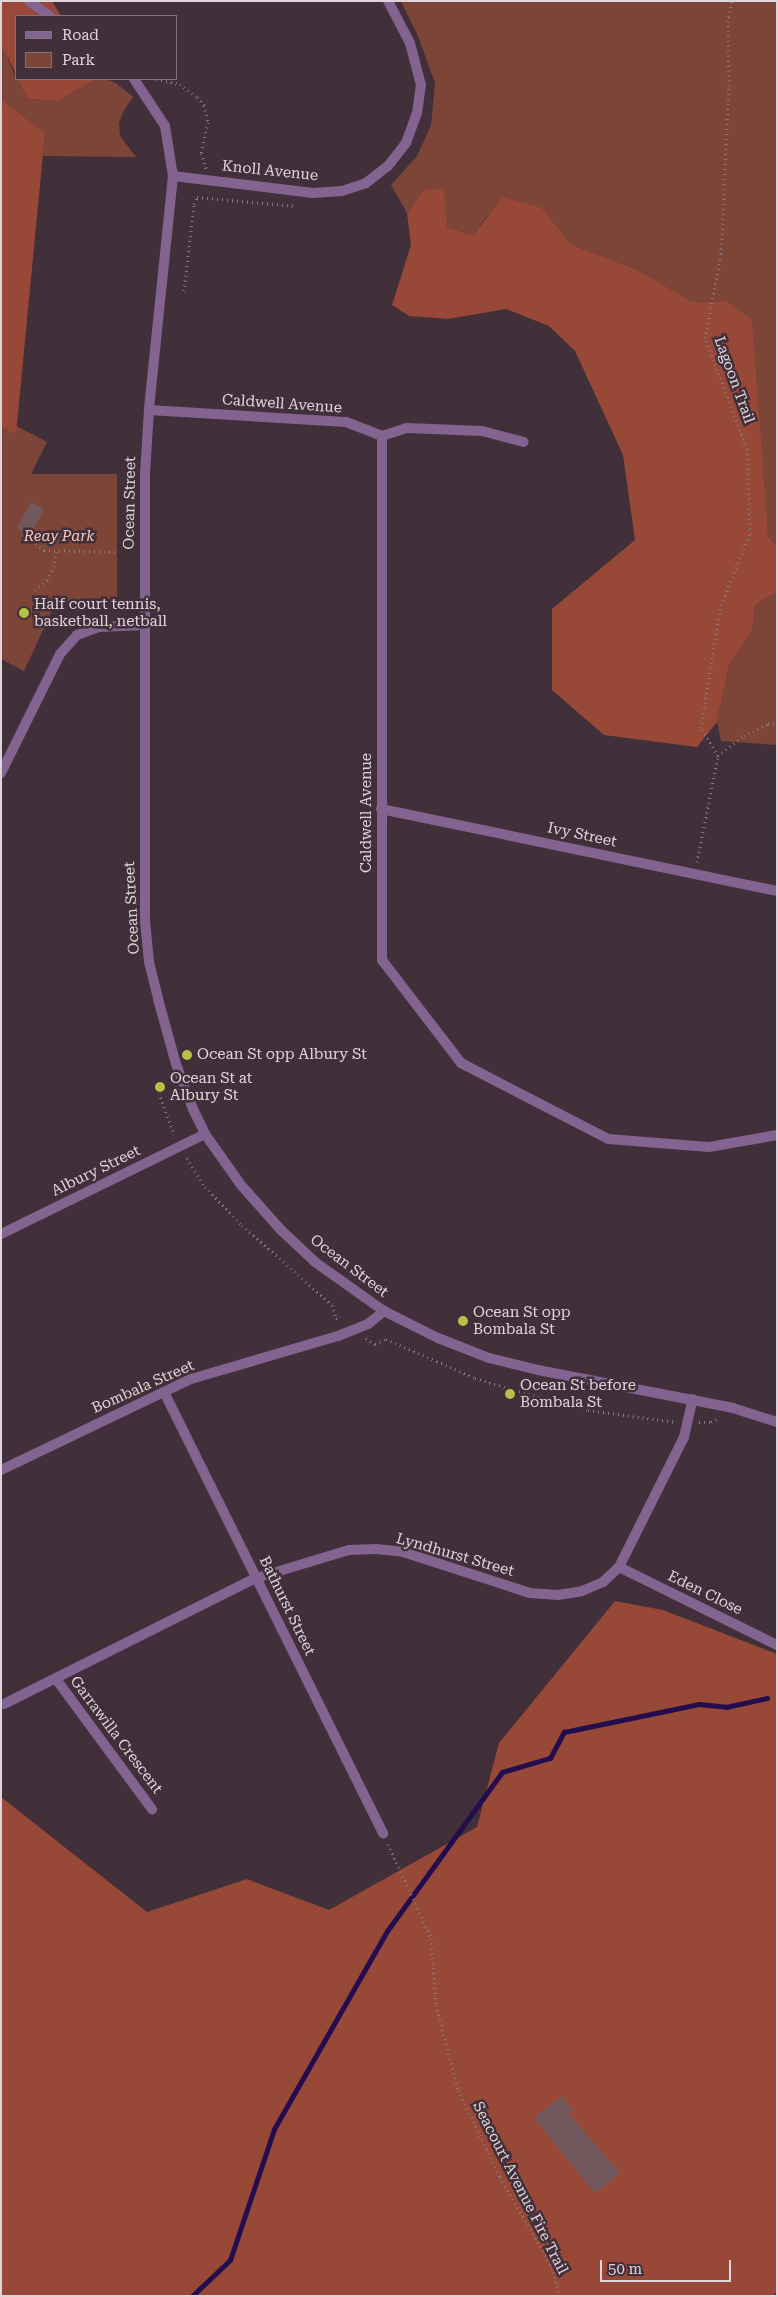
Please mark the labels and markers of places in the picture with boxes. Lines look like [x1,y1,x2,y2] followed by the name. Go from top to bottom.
[34,595,167,630] place label: Half court tennis, basketball, netball
[18,607,30,619] marker: Half court tennis, basketball, netball
[197,1046,367,1064] place label: Ocean St opp Albury St
[181,1049,193,1061] marker: Ocean St opp Albury St
[170,1069,252,1104] place label: Ocean St at Albury St
[154,1081,166,1093] marker: Ocean St at Albury St
[473,1303,571,1338] place label: Ocean St opp Bombala St
[457,1315,469,1327] marker: Ocean St opp Bombala St
[520,1376,636,1411] place label: Ocean St before Bombala St
[504,1388,516,1400] marker: Ocean St before Bombala St

